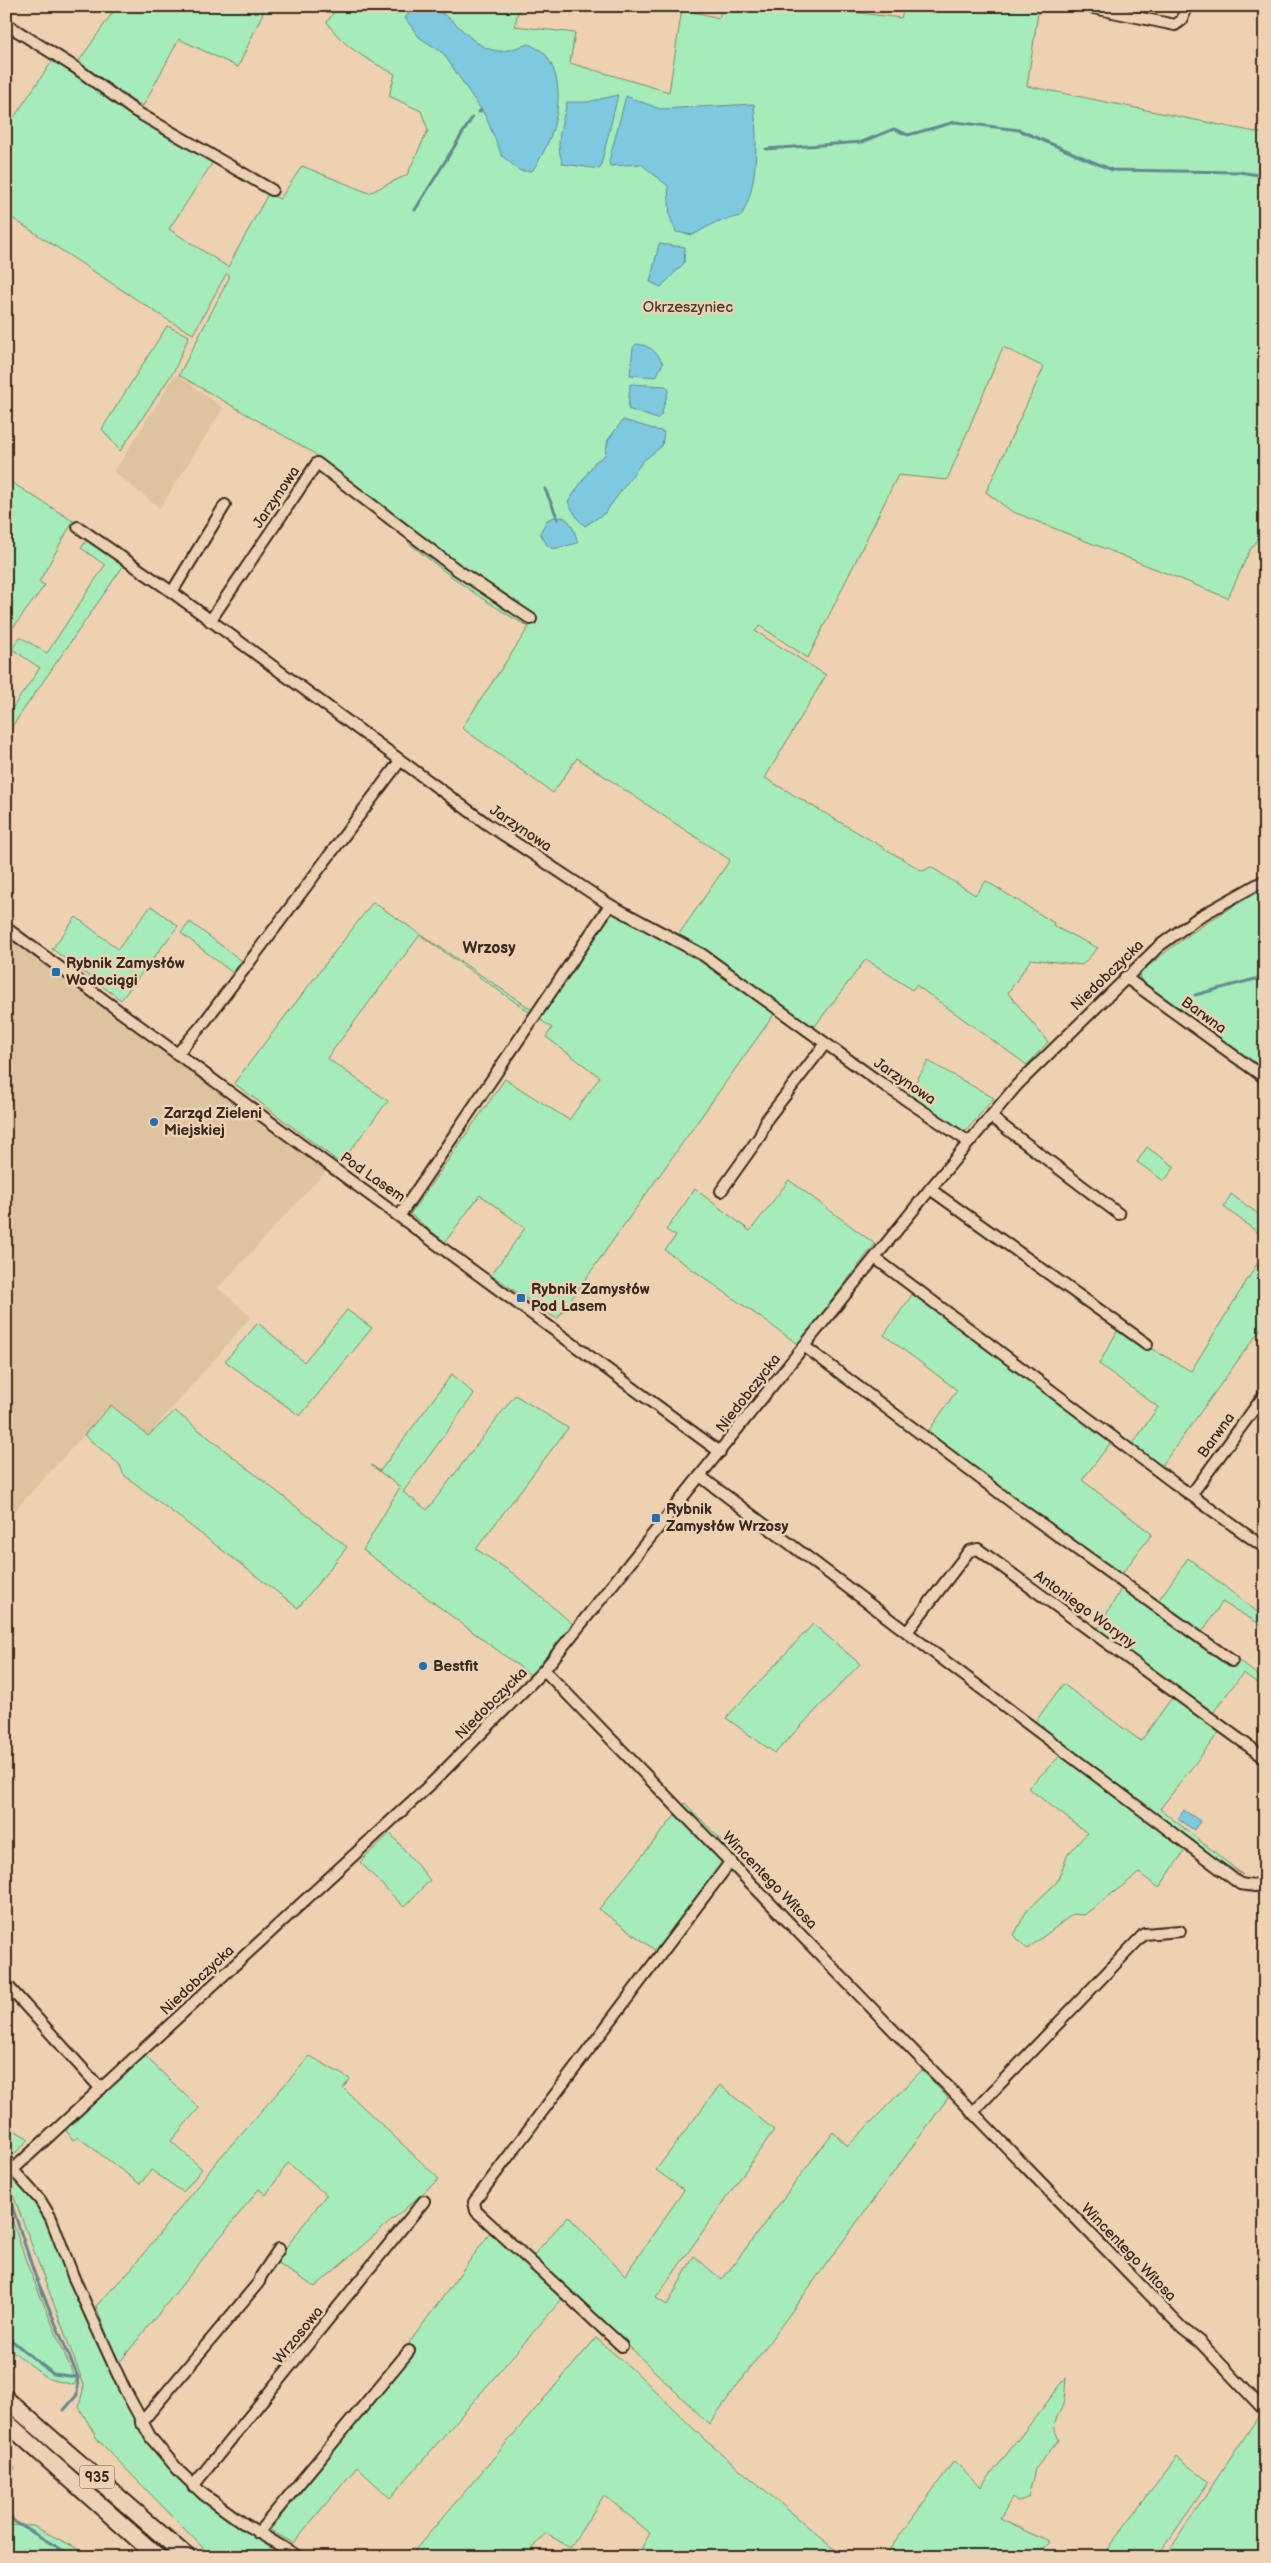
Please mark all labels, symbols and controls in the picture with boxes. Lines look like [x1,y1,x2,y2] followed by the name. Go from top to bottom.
[643,298,733,317] park label: Okrzeszyniec
[249,463,304,532] street label: Jarzynowa
[486,801,555,856] street label: Jarzynowa
[1067,936,1148,1015] street label: Niedobczycka
[463,939,516,958] district label: Wrzosy
[66,954,185,990] place label: Rybnik Zamysłów Wodociągi
[50,966,62,978] marker: Rybnik Zamysłów Wodociągi
[1177,993,1230,1038] street label: Barwna
[870,1054,939,1109] street label: Jarzynowa
[164,1104,262,1140] place label: Zarząd Zieleni Miejskiej
[148,1116,160,1128] marker: Zarząd Zieleni Miejskiej
[336,1148,409,1207] street label: Pod Lasem
[531,1280,650,1316] place label: Rybnik Zamysłów Pod Lasem
[515,1292,527,1304] marker: Rybnik Zamysłów Pod Lasem
[712,1350,785,1436] street label: Niedobczycka
[1194,1409,1239,1462] street label: Barwna
[666,1500,788,1536] place label: Rybnik Zamysłów Wrzosy
[650,1512,662,1524] marker: Rybnik Zamysłów Wrzosy
[1030,1566,1140,1653] street label: Antoniego Woryny
[433,1657,478,1676] place label: Bestfit
[417,1660,429,1672] marker: Bestfit
[451,1663,531,1743] street label: Niedobczycka
[718,1827,821,1933] street label: Wincentego Witosa
[156,1941,238,2019] street label: Niedobczycka
[1077,2199,1180,2305] street label: Wincentego Witosa
[269,2302,328,2368] street label: Wrzosowa
[80,2466,114,2488] road number: 935

